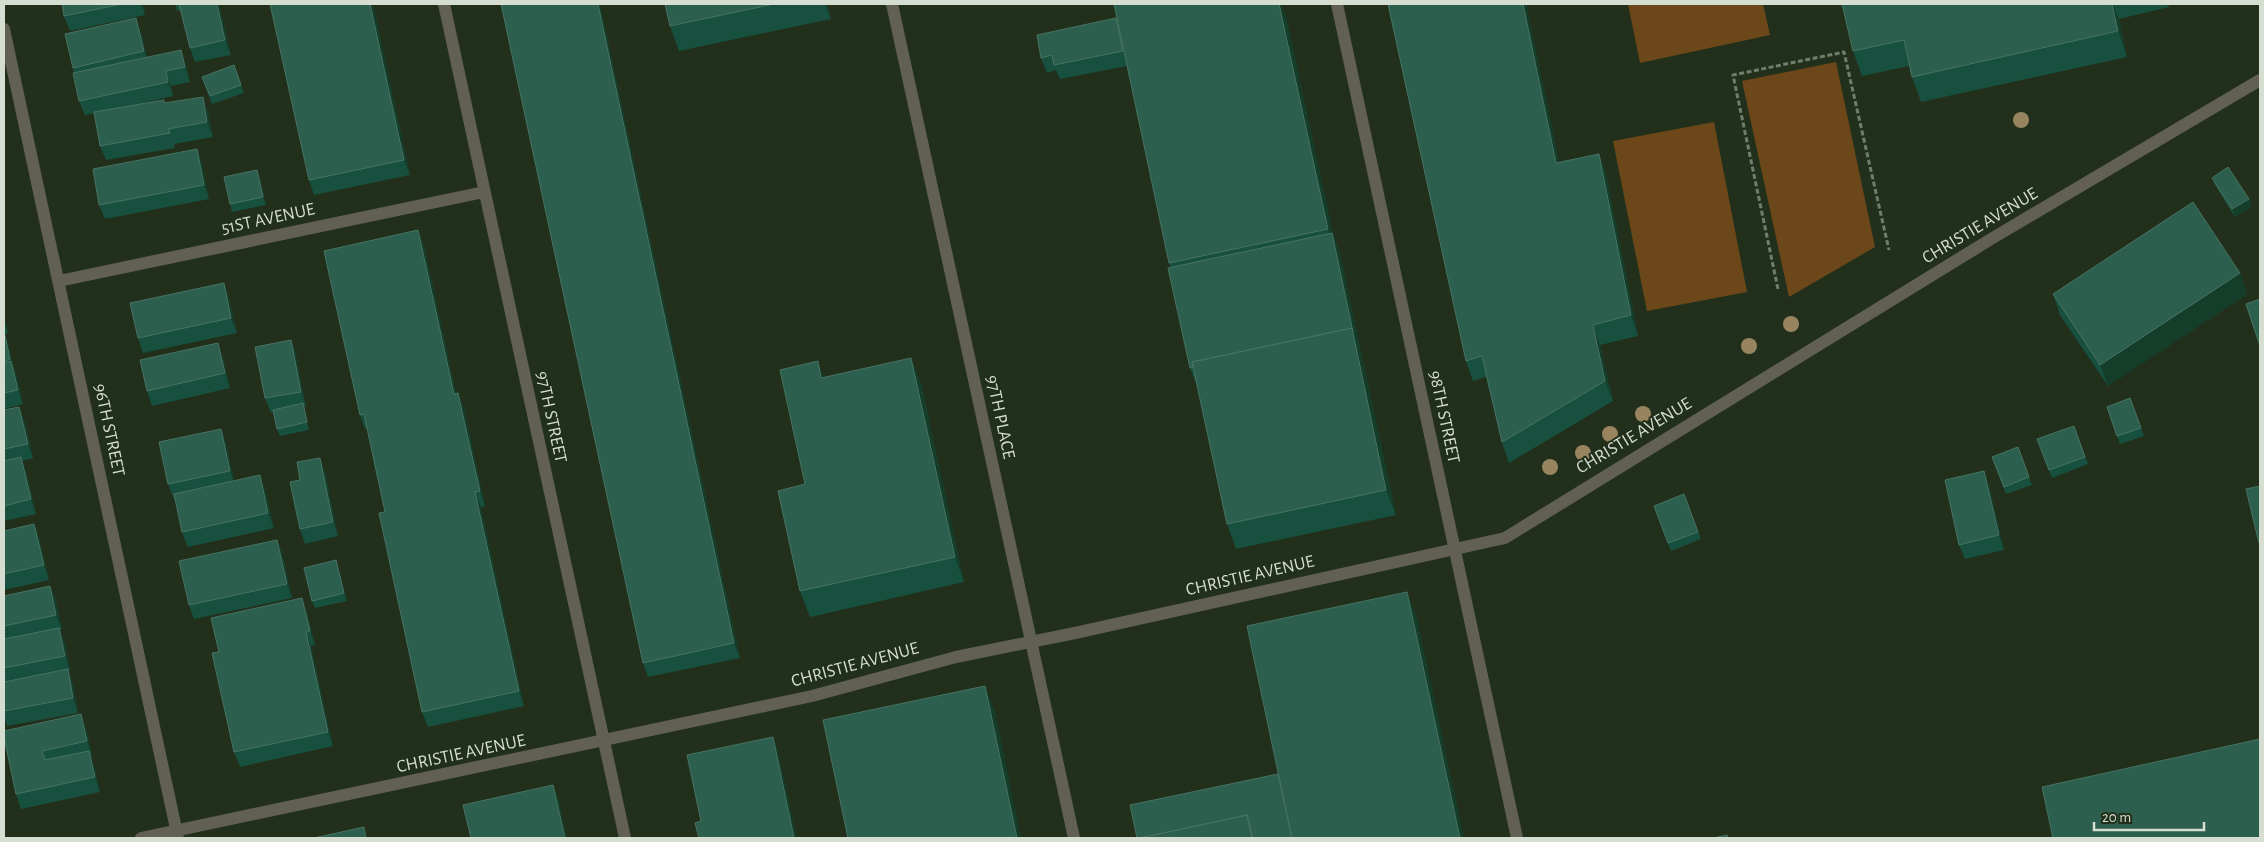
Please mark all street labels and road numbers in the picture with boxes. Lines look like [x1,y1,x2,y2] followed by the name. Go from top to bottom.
[1919,184,2041,267] street label: CHRISTIE AVENUE
[220,200,317,238] street label: 51ST AVENUE
[1425,369,1463,465] street label: 98TH STREET
[533,370,570,465] street label: 97TH STREET
[982,374,1018,461] street label: 97TH PLACE
[90,382,128,478] street label: 96TH STREET
[1573,394,1695,477] street label: CHRISTIE AVENUE
[1184,552,1316,600] street label: CHRISTIE AVENUE
[789,639,921,691] street label: CHRISTIE AVENUE
[395,732,527,776] street label: CHRISTIE AVENUE

